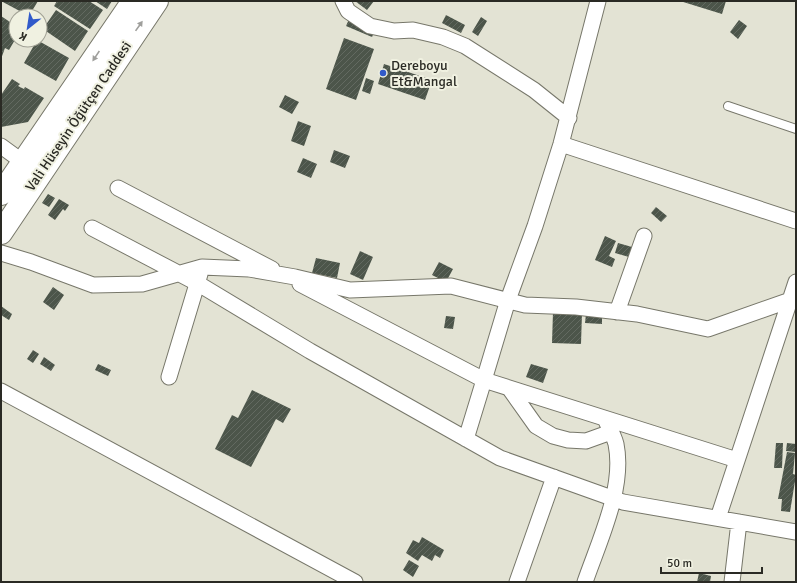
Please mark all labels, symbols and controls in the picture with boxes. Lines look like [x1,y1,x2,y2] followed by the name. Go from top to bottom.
[8,8,48,48] north arrow
[135,21,143,31] one-way arrow
[17,29,29,44] text: K
[22,38,135,194] street label: Vali Hüseyin Öğütçen Caddesi
[92,51,100,62] one-way arrow
[391,57,457,90] place label: Dereboyu Et&Mangal
[378,68,388,78] marker: Dereboyu Et&Mangal
[661,549,762,575] scale bar
[667,556,692,571] text: 50 m

